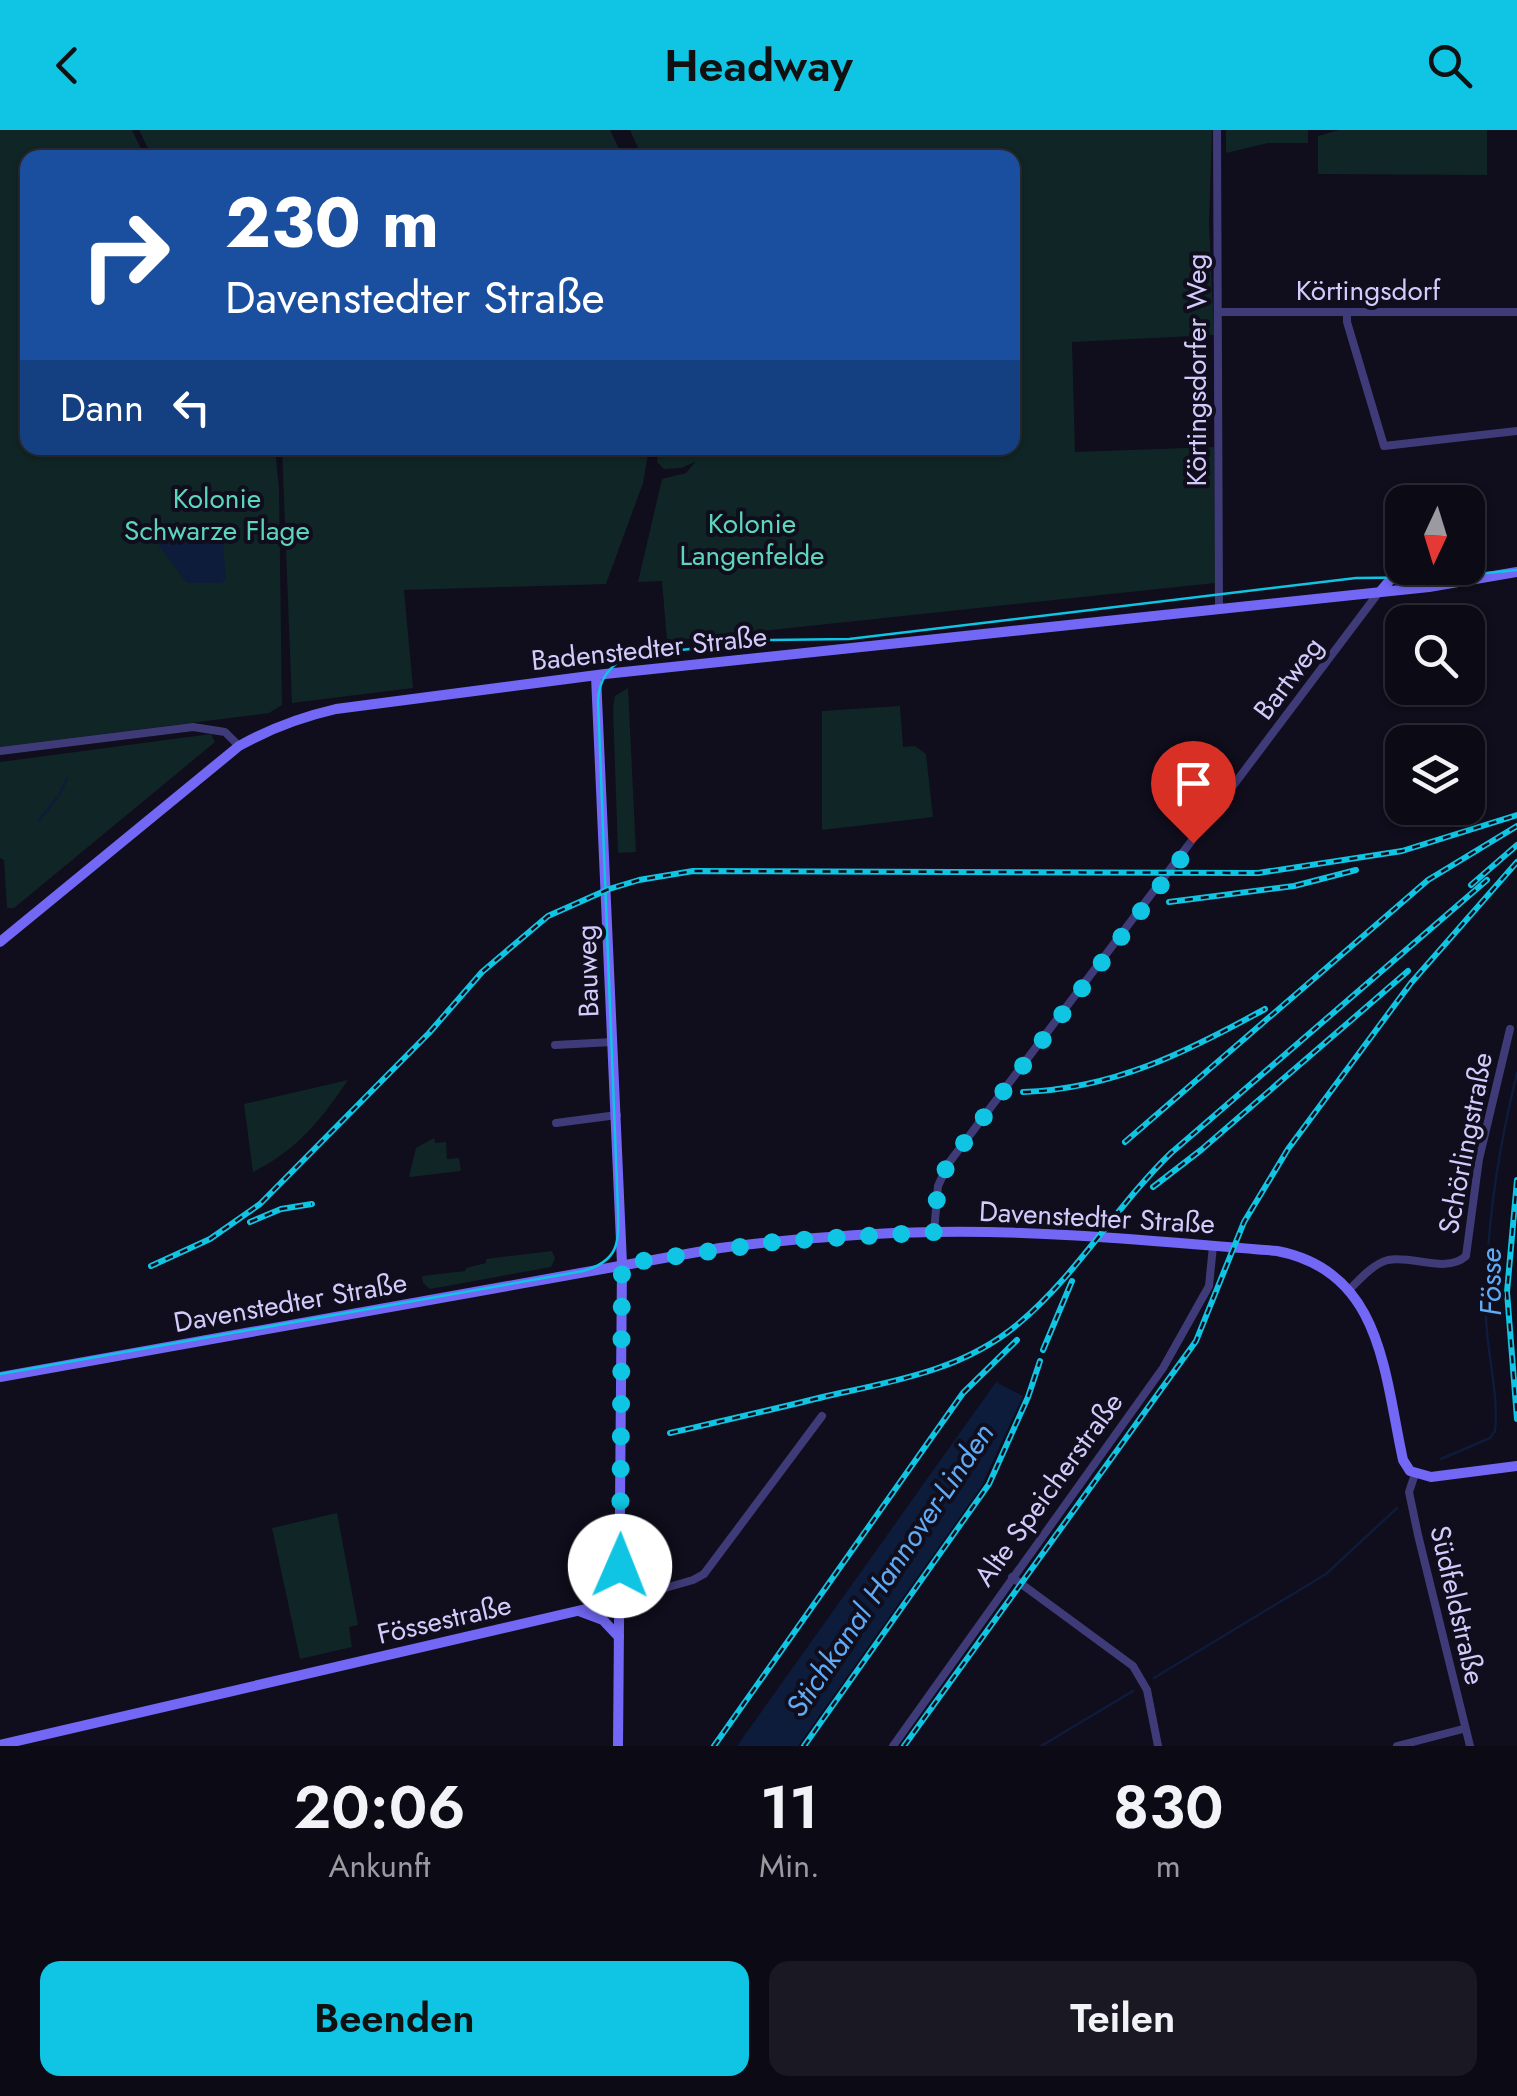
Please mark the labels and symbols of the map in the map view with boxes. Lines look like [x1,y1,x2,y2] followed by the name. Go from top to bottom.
[1176,254,1217,486] street label: Körtingsdorfer Weg
[1296,270,1441,311] street label: Körtingsdorf
[124,478,310,551] park label: Kolonie Schwarze Flage
[1385,485,1485,585] north arrow
[679,503,825,576] park label: Kolonie Langenfelde
[529,616,769,681] street label: Badenstedter Straße
[1244,628,1333,728] street label: Bartweg
[1151,741,1236,844] pin
[565,924,610,1018] street label: Bauweg
[1428,1049,1503,1237] street label: Schörlingstraße
[978,1191,1216,1244] street label: Davenstedter Straße
[1469,1248,1512,1316] water label: Fösse
[170,1262,410,1343] street label: Davenstedter Straße
[964,1384,1133,1595] street label: Alte Speicherstraße
[775,1414,1004,1725] water label: Stichkanal Hannover-Linden
[568,1514,672,1618] position arrow
[1419,1522,1496,1689] street label: Südfeldstraße
[373,1584,515,1655] street label: Fössestraße

